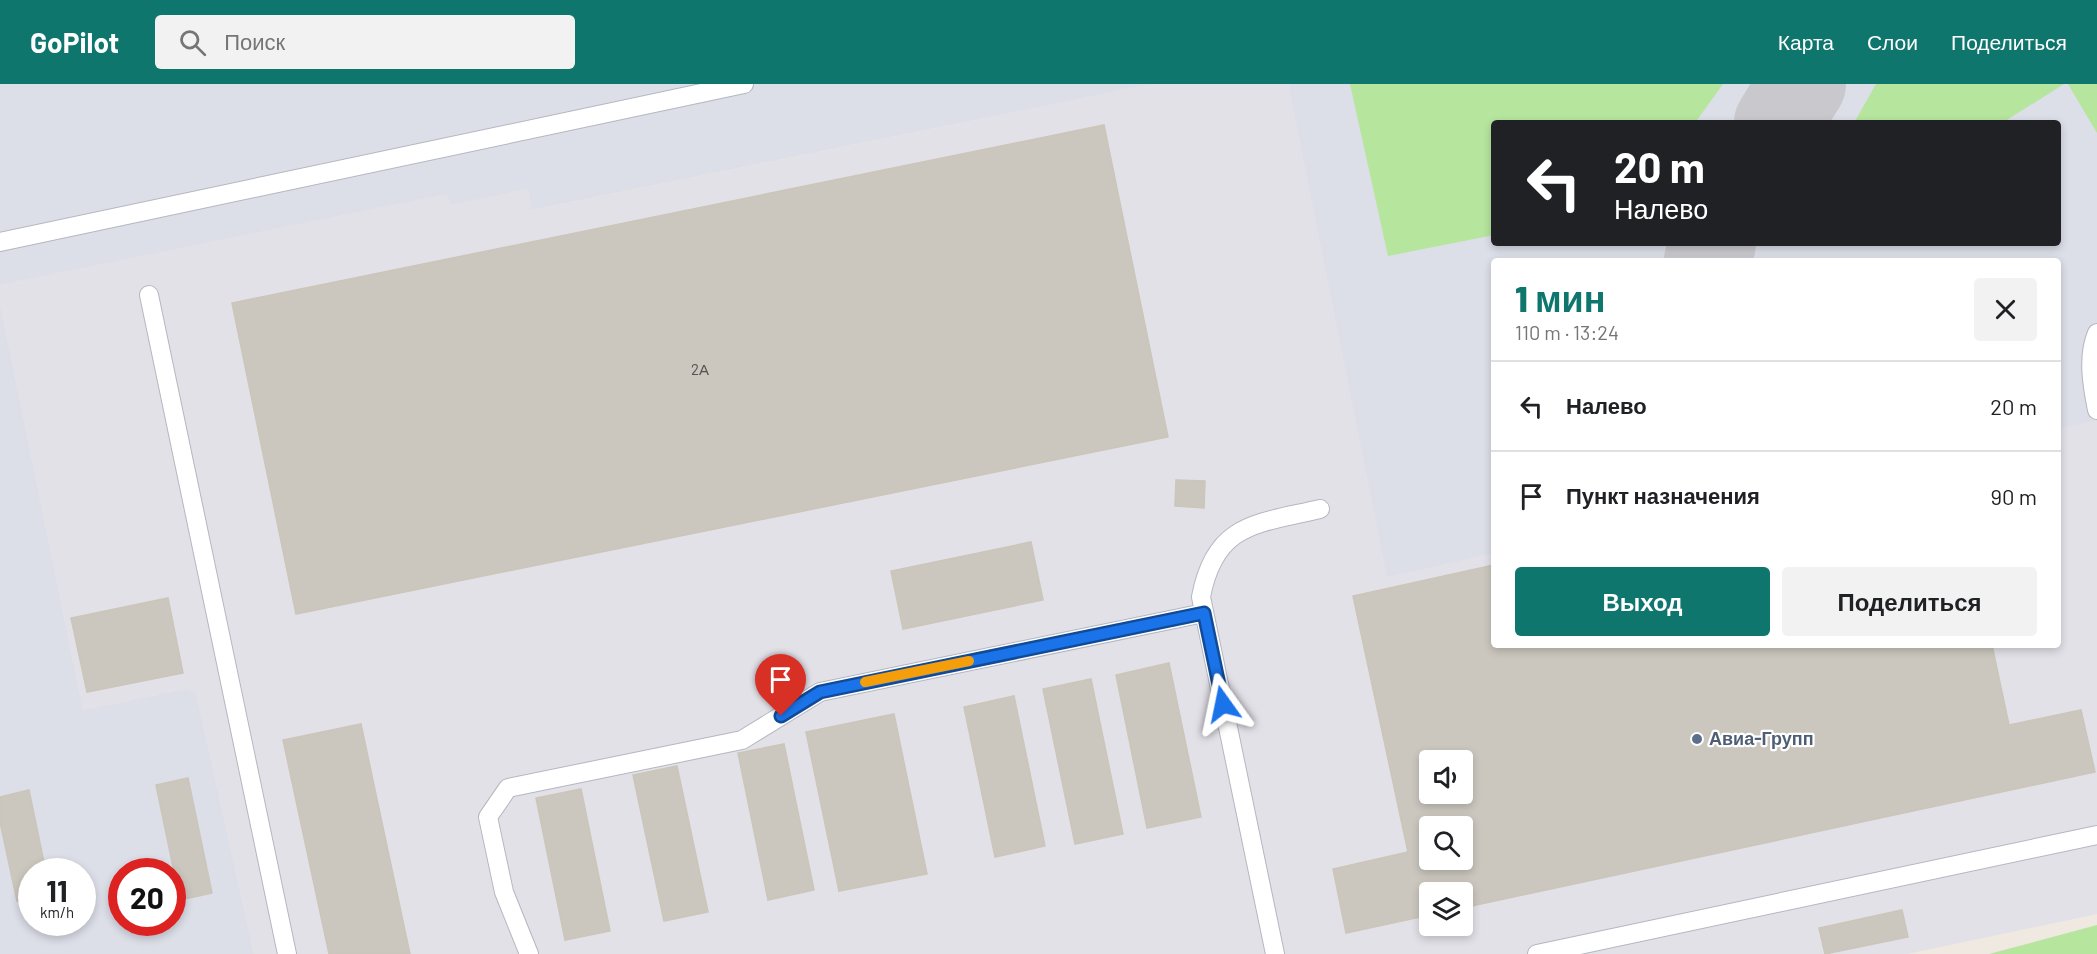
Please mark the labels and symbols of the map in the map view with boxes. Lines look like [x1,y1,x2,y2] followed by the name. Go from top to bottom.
[691,360,709,378] house number: 2А
[755,654,806,716] pin
[1191,672,1255,736] position arrow
[1709,727,1814,749] place label: Авиа-Групп
[1690,732,1704,746] marker: Авиа-Групп
[108,858,186,936] speed limit sign: 20

